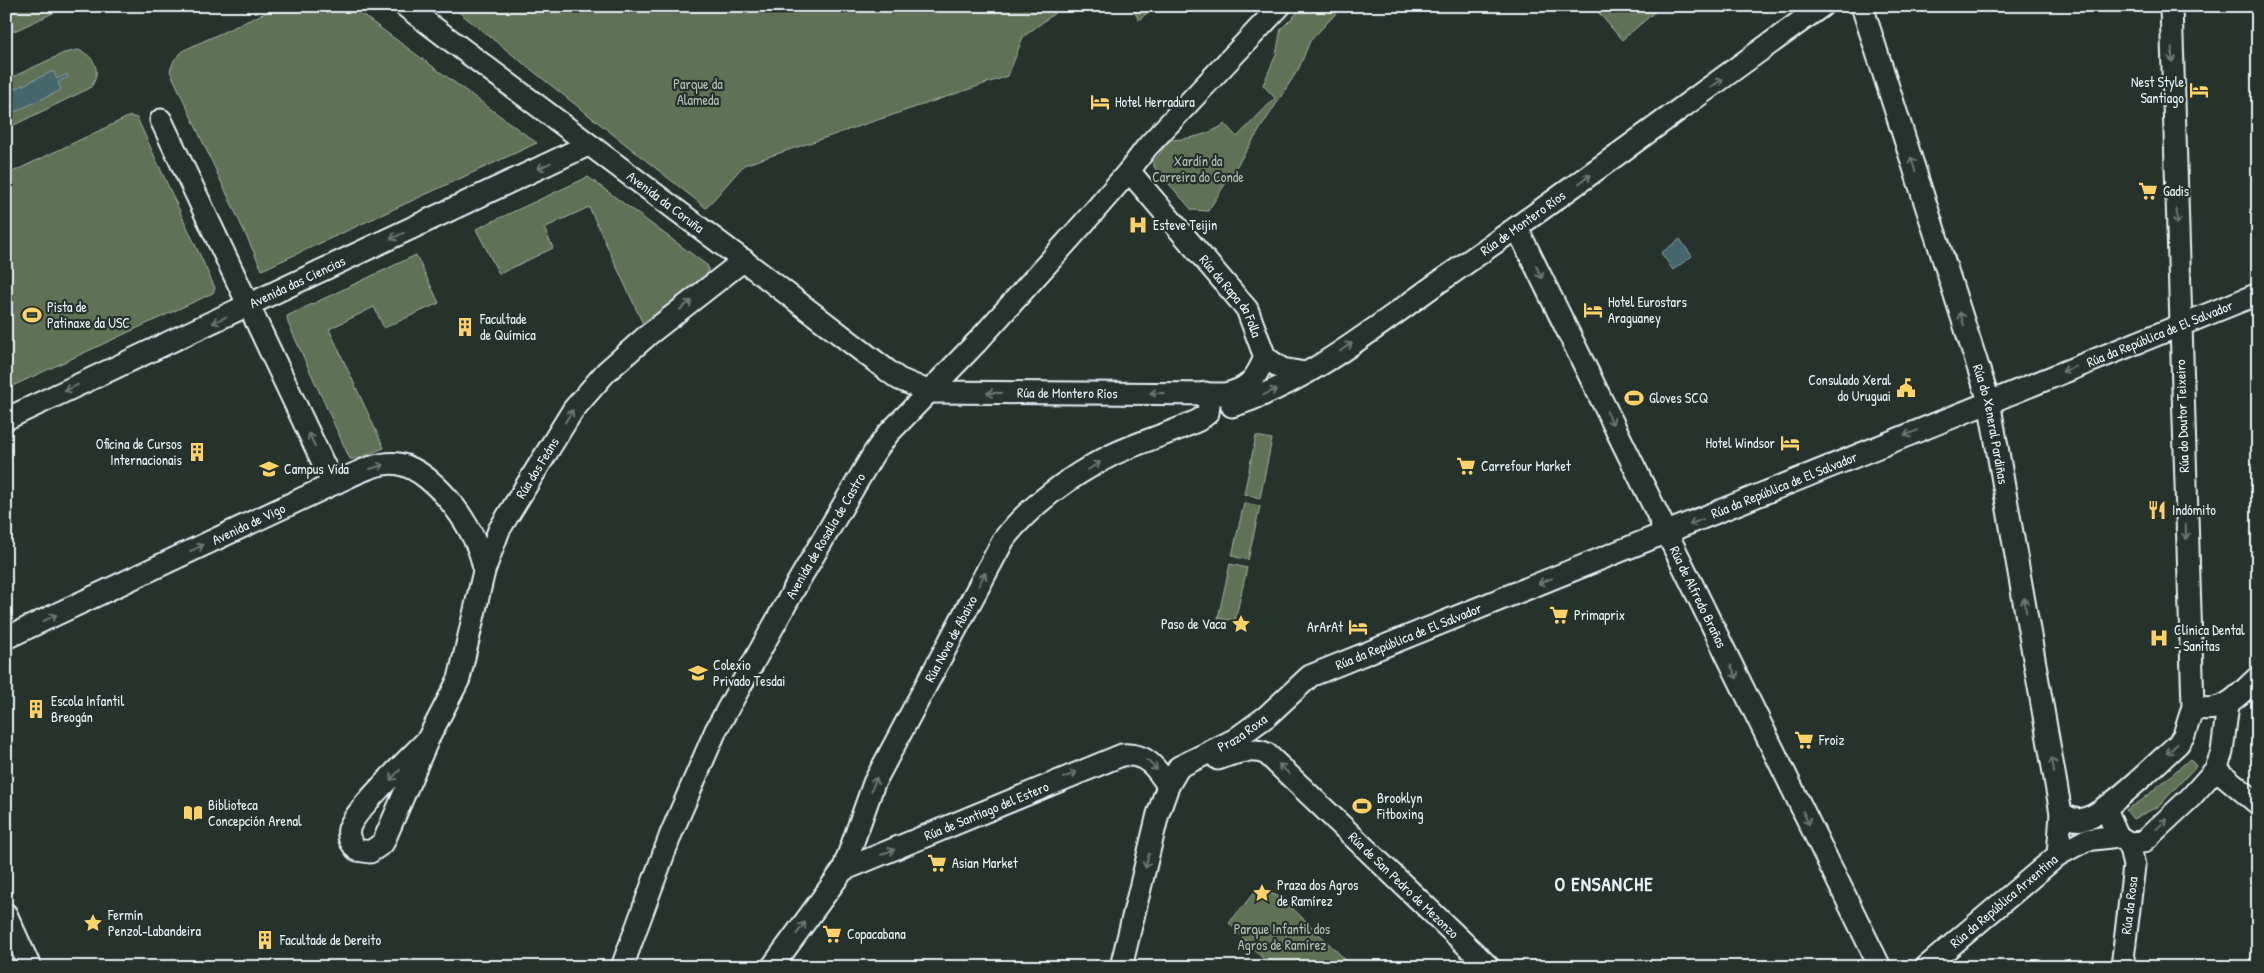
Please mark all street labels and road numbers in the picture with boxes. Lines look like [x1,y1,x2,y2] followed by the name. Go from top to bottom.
[623,166,709,237] street label: Avenida da Coruña
[1476,185,1569,259] street label: Rúa de Montero Ríos
[1196,250,1267,340] street label: Rúa da Rapa da Folla
[246,251,348,312] street label: Avenida das Ciencias
[2084,295,2236,371] street label: Rúa da República de El Salvador
[2170,359,2193,473] street label: Rúa do Doutor Teixeiro
[1969,362,2013,486] street label: Rúa do Xeneral Pardiñas
[1017,383,1118,402] street label: Rúa de Montero Ríos
[511,434,563,502] street label: Rúa dos Feáns
[1708,446,1860,522] street label: Rúa da República de El Salvador
[781,469,870,602] street label: Avenida de Rosalía de Castro
[209,498,288,549] street label: Avenida de Vigo
[1666,543,1732,651] street label: Rúa de Alfredo Brañas
[920,592,981,685] street label: Rúa Nova de Abaixo
[1332,598,1485,674] street label: Rúa da República de El Salvador
[1214,709,1271,756] street label: Praza Roxa
[921,776,1051,845] street label: Rúa de Santiago del Estero
[1345,827,1464,943] street label: Rúa de San Pedro de Mezonzo
[1946,849,2062,952] street label: Rúa da República Arxentina
[2116,875,2142,935] street label: Rúa da Rosa

